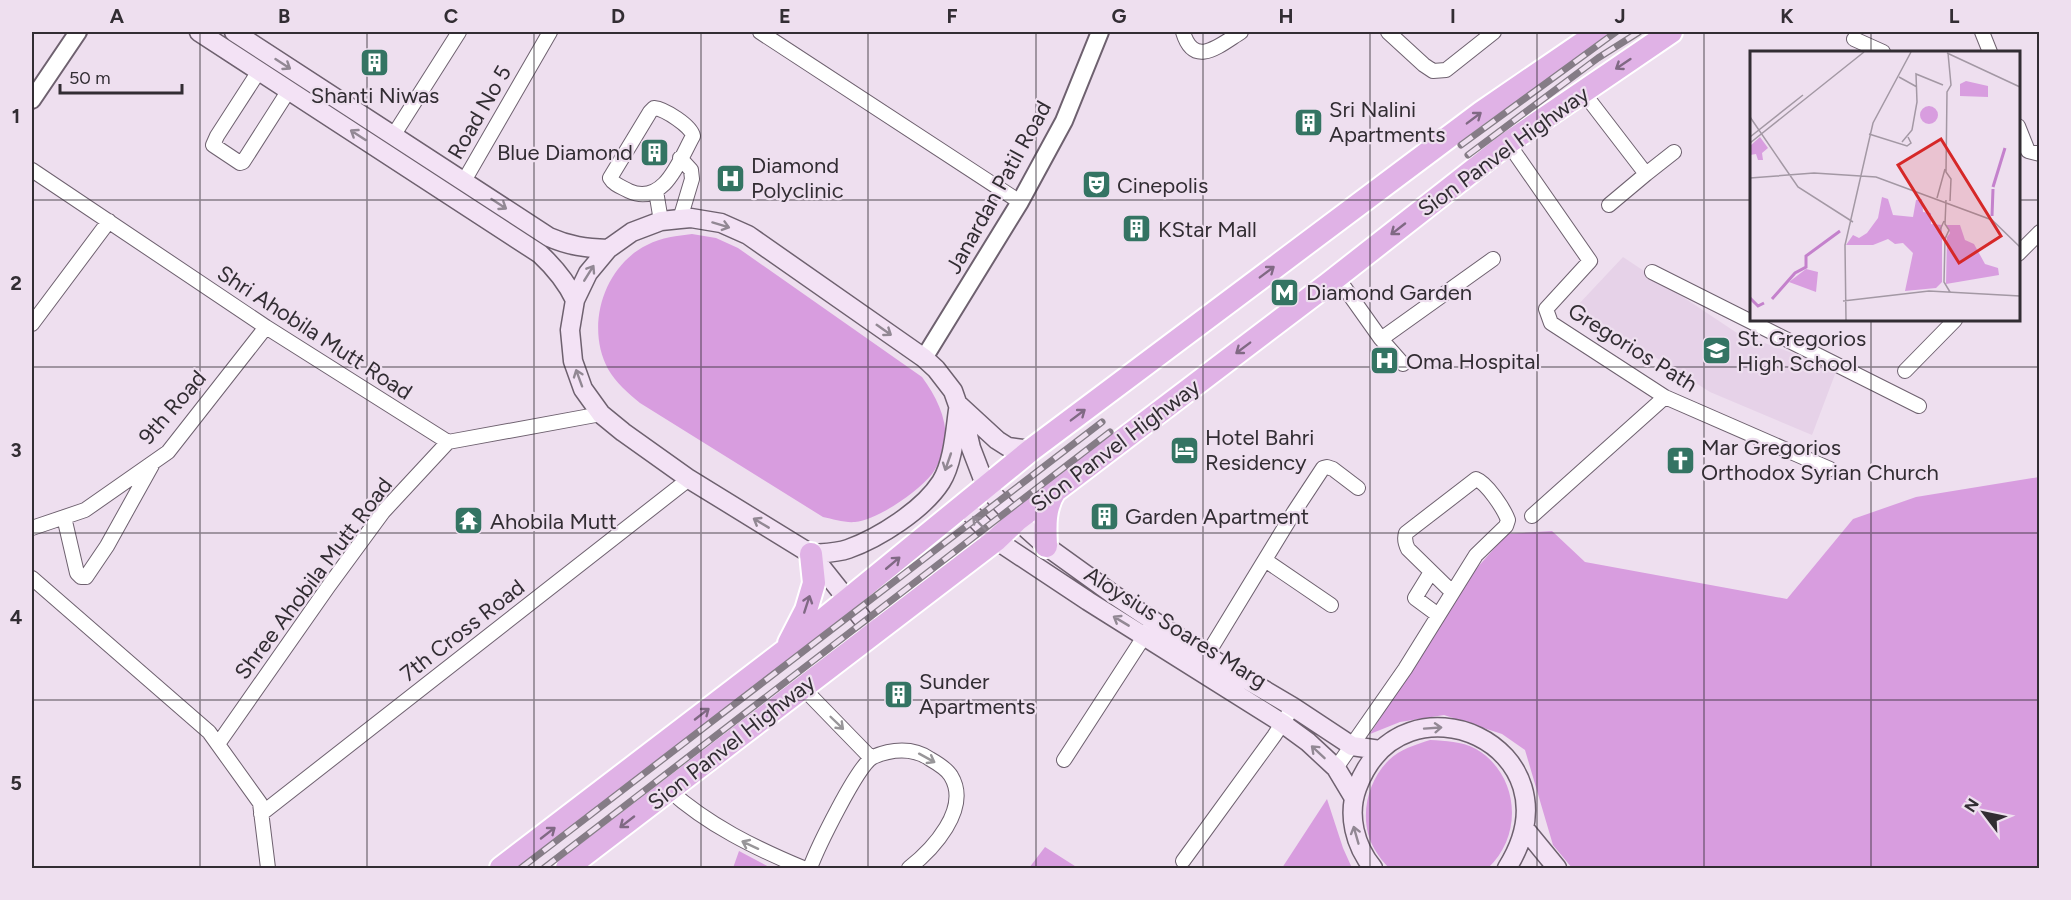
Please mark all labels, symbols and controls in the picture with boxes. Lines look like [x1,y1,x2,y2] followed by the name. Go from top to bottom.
[110,4,125,28] text: A
[278,4,290,28] text: B
[444,4,458,28] text: C
[611,4,625,28] text: D
[779,4,791,28] text: E
[946,4,958,28] text: F
[1112,4,1127,28] text: G
[1279,4,1294,28] text: H
[1450,4,1456,28] text: I
[1614,4,1626,28] text: J
[1780,4,1794,28] text: K
[1949,4,1960,28] text: L
[359,47,391,79] building icon: Shanti Niwas
[1750,51,2020,321] inset map
[60,57,182,95] scale bar
[274,58,291,70] one-way arrow
[1615,59,1632,71] one-way arrow
[442,60,517,164] street label: Road No 5
[69,67,111,89] text: 50 m
[1413,80,1594,222] street label: Sion Panvel Highway
[311,82,439,109] place label: Shanti Niwas
[940,96,1057,278] street label: Janardan Patil Road
[1329,96,1445,148] place label: Sri Nalini Apartments
[12,104,20,128] text: 1
[1292,106,1324,138] building icon: Sri Nalini Apartments
[1466,112,1482,125] one-way arrow
[350,129,366,141] one-way arrow
[638,136,670,168] building icon: Blue Diamond
[497,139,633,166] place label: Blue Diamond
[751,152,844,204] place label: Diamond Polyclinic
[714,162,746,194] hospital icon: Diamond Polyclinic
[1080,169,1112,201] theatre icon: Cinepolis
[1117,172,1208,199] place label: Cinepolis
[490,199,507,211] one-way arrow
[1121,213,1153,245] building icon: KStar Mall
[1158,216,1257,243] place label: KStar Mall
[711,220,730,231] one-way arrow
[1390,222,1406,235] one-way arrow
[212,259,417,405] street label: Shri Ahobila Mutt Road
[583,265,596,282] one-way arrow
[1259,266,1275,279] one-way arrow
[10,271,22,295] text: 2
[1269,276,1301,308] metro station icon: Diamond Garden
[1306,279,1472,306] place label: Diamond Garden
[1563,297,1702,398] street label: Gregorios Path
[875,324,891,336] one-way arrow
[1737,325,1866,377] place label: St. Gregorios High School
[1700,335,1732,367] school or university icon: St. Gregorios High School
[1236,342,1252,354] one-way arrow
[1369,345,1401,377] hospital icon: Oma Hospital
[1406,348,1540,375] place label: Oma Hospital
[133,365,212,450] street label: 9th Road
[573,369,584,388] one-way arrow
[1025,373,1205,518] street label: Sion Panvel Highway
[1070,409,1086,421] one-way arrow
[1205,424,1314,476] place label: Hotel Bahri Residency
[1168,434,1200,466] hotel icon: Hotel Bahri Residency
[1701,434,1939,486] place label: Mar Gregorios Orthodox Syrian Church
[10,438,22,462] text: 3
[1664,444,1696,476] church icon: Mar Gregorios Orthodox Syrian Church
[942,452,953,471] one-way arrow
[229,472,398,685] street label: Shree Ahobila Mutt Road
[1088,500,1120,532] building icon: Garden Apartment
[1125,503,1309,530] place label: Garden Apartment
[453,505,485,537] temple icon: Ahobila Mutt
[490,508,617,535] place label: Ahobila Mutt
[972,515,987,530] one-way arrow
[753,517,770,529] one-way arrow
[885,556,900,570] one-way arrow
[1080,560,1272,694] street label: Aloysius Soares Marg
[395,573,530,687] street label: 7th Cross Road
[803,595,814,614] one-way arrow
[10,605,23,629] text: 4
[1113,615,1130,627] one-way arrow
[642,668,821,816] street label: Sion Panvel Highway
[919,668,1035,720] place label: Sunder Apartments
[882,678,914,710] building icon: Sunder Apartments
[694,707,710,720] one-way arrow
[829,715,844,730] one-way arrow
[1422,723,1442,734] one-way arrow
[1311,745,1326,759] one-way arrow
[917,753,935,764] one-way arrow
[10,771,22,795] text: 5
[1954,783,2014,843] north arrow
[1960,795,1983,816] text: N
[620,816,636,828] one-way arrow
[539,826,555,839] one-way arrow
[1350,826,1361,845] one-way arrow
[741,838,759,850] one-way arrow

